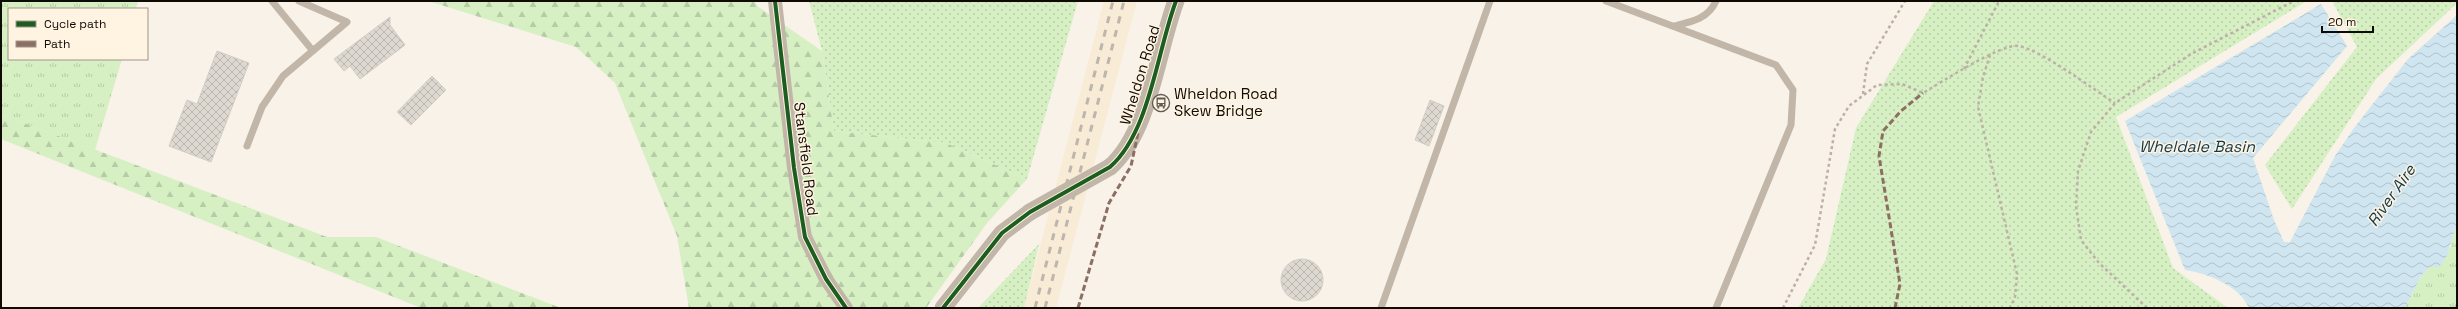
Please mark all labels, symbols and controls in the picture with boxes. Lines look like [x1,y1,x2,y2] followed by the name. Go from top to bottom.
[8,8,148,60] legend
[2322,8,2373,34] scale bar
[2328,14,2356,30] text: 20 m
[44,16,106,32] text: Cycle path
[1115,22,1164,127] street label: Wheldon Road
[44,36,70,52] text: Path
[1174,84,1278,120] place label: Wheldon Road Skew Bridge
[1151,93,1171,113] bus stop icon: Wheldon Road Skew Bridge
[790,101,823,217] street label: Stansfield Road
[2139,136,2256,157] water label: Wheldale Basin
[2362,160,2421,230] water label: River Aire

